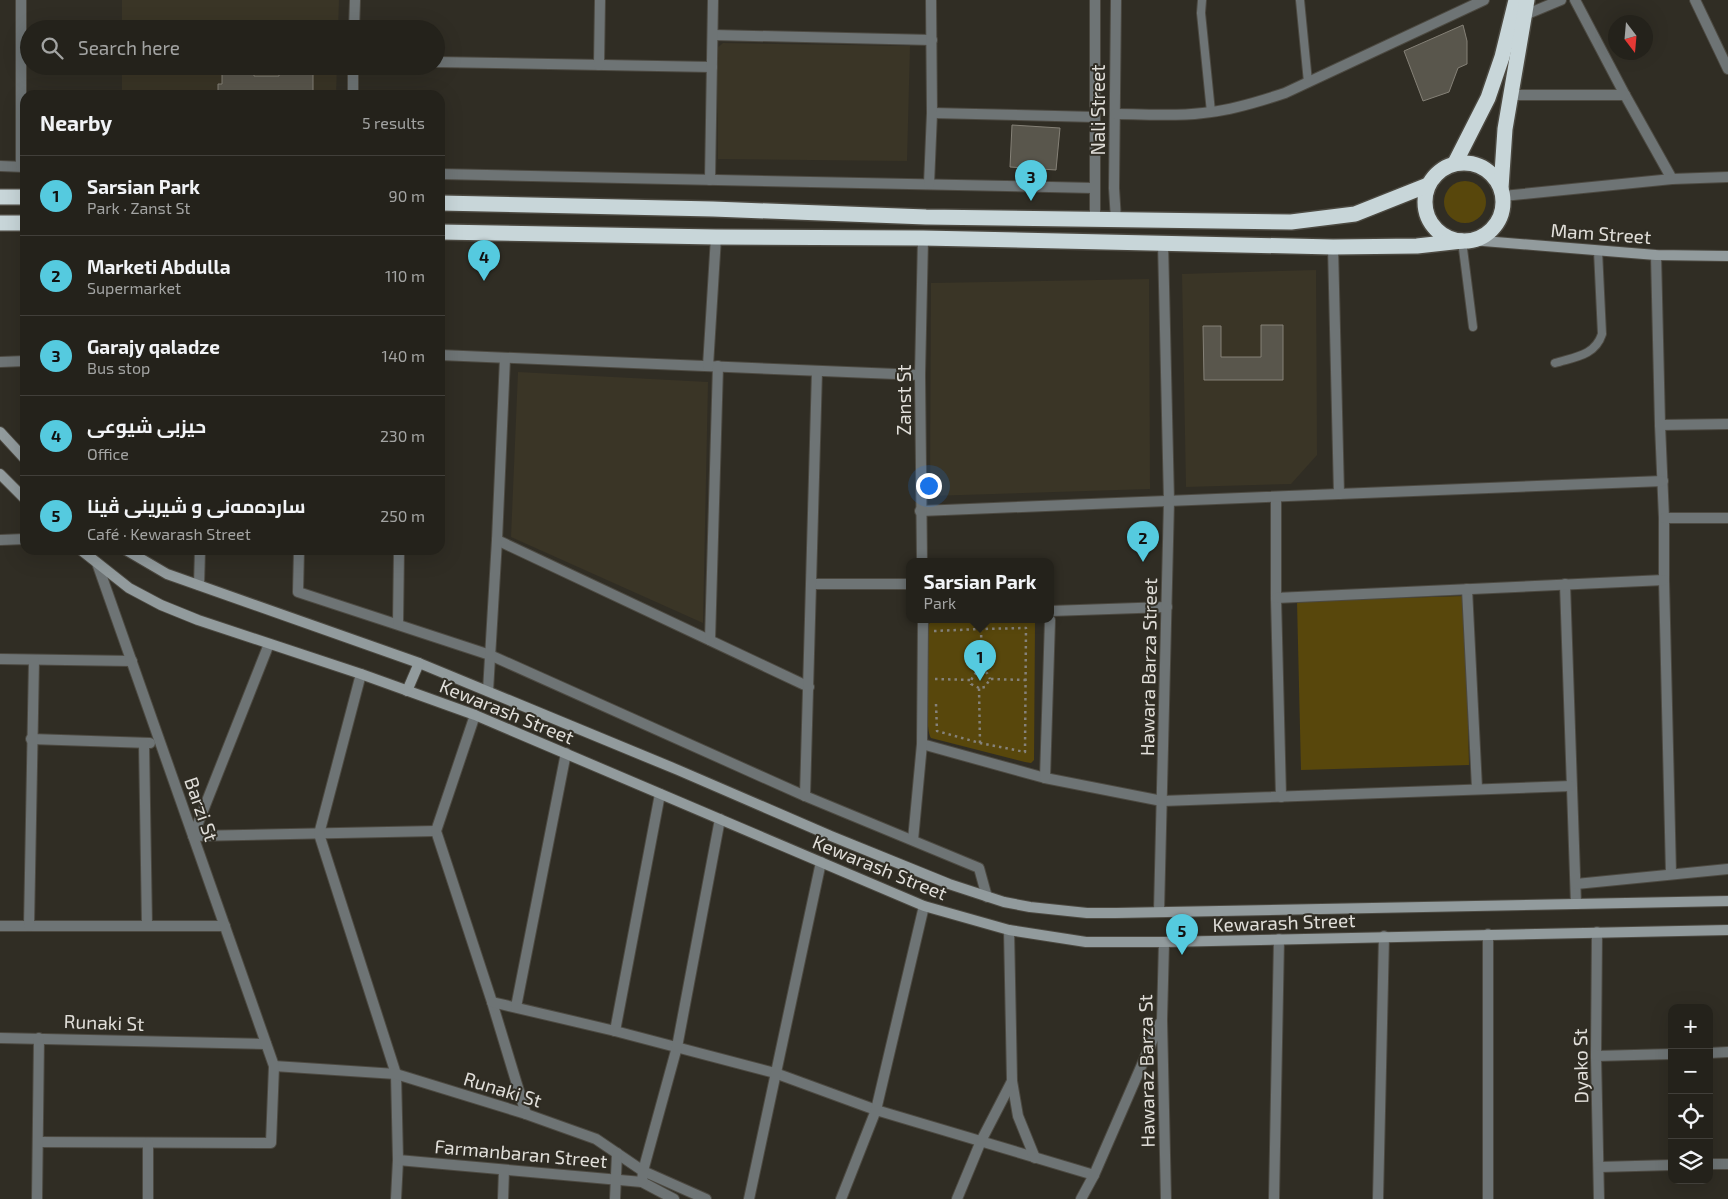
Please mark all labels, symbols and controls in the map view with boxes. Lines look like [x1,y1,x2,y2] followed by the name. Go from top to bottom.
[1608,15,1653,60] north arrow
[20,20,445,75] search box
[38,34,66,62] icon: search
[78,36,180,59] text: Search here
[1086,64,1109,156] street label: Nali Street
[40,110,112,135] text: Nearby
[362,113,425,132] text: 5 results
[1015,160,1047,201] pin: 3
[87,175,200,198] text: Sarsian Park
[53,186,59,205] text: 1
[389,186,425,205] text: 90 m
[87,198,190,217] text: Park · Zanst St
[1550,218,1652,248] street label: Mam Street
[468,240,500,281] pin: 4
[87,255,231,278] text: Marketi Abdulla
[51,266,61,285] text: 2
[385,266,425,285] text: 110 m
[87,278,181,297] text: Supermarket
[87,335,220,358] text: Garajy qaladze
[51,346,61,365] text: 3
[382,346,425,365] text: 140 m
[87,358,150,377] text: Bus stop
[892,364,915,436] street label: Zanst St
[87,414,206,437] text: حیزبی شیوعی
[51,426,61,445] text: 4
[380,426,425,445] text: 230 m
[87,444,129,463] text: Office
[916,473,942,499] your location
[87,494,306,517] text: سارده‌مه‌نی و شیرینی ڤینا
[52,506,60,525] text: 5
[380,506,425,525] text: 250 m
[1127,521,1159,562] pin: 2
[87,524,251,543] text: Café · Kewarash Street
[906,558,1054,623] popup
[924,570,1036,593] text: Sarsian Park
[1135,578,1161,756] street label: Hawara Barza Street
[924,593,956,612] text: Park
[964,640,996,681] pin: 1
[436,674,578,748] street label: Kewarash Street
[180,774,224,844] street label: Barzi St
[809,830,951,904] street label: Kewarash Street
[1212,908,1356,936] street label: Kewarash Street
[1166,914,1198,955] pin: 5
[1133,994,1159,1148] street label: Hawaraz Barza St
[1668,1004,1713,1184] map controls
[1668,1004,1713,1049] button: +
[63,1009,145,1035] street label: Runaki St
[1568,1028,1592,1104] street label: Dyako St
[1668,1049,1713,1094] button: −
[461,1066,545,1112] street label: Runaki St
[1668,1094,1713,1139] button: locate
[434,1134,608,1172] street label: Farmanbaran Street
[1668,1139,1713,1184] button: layers

